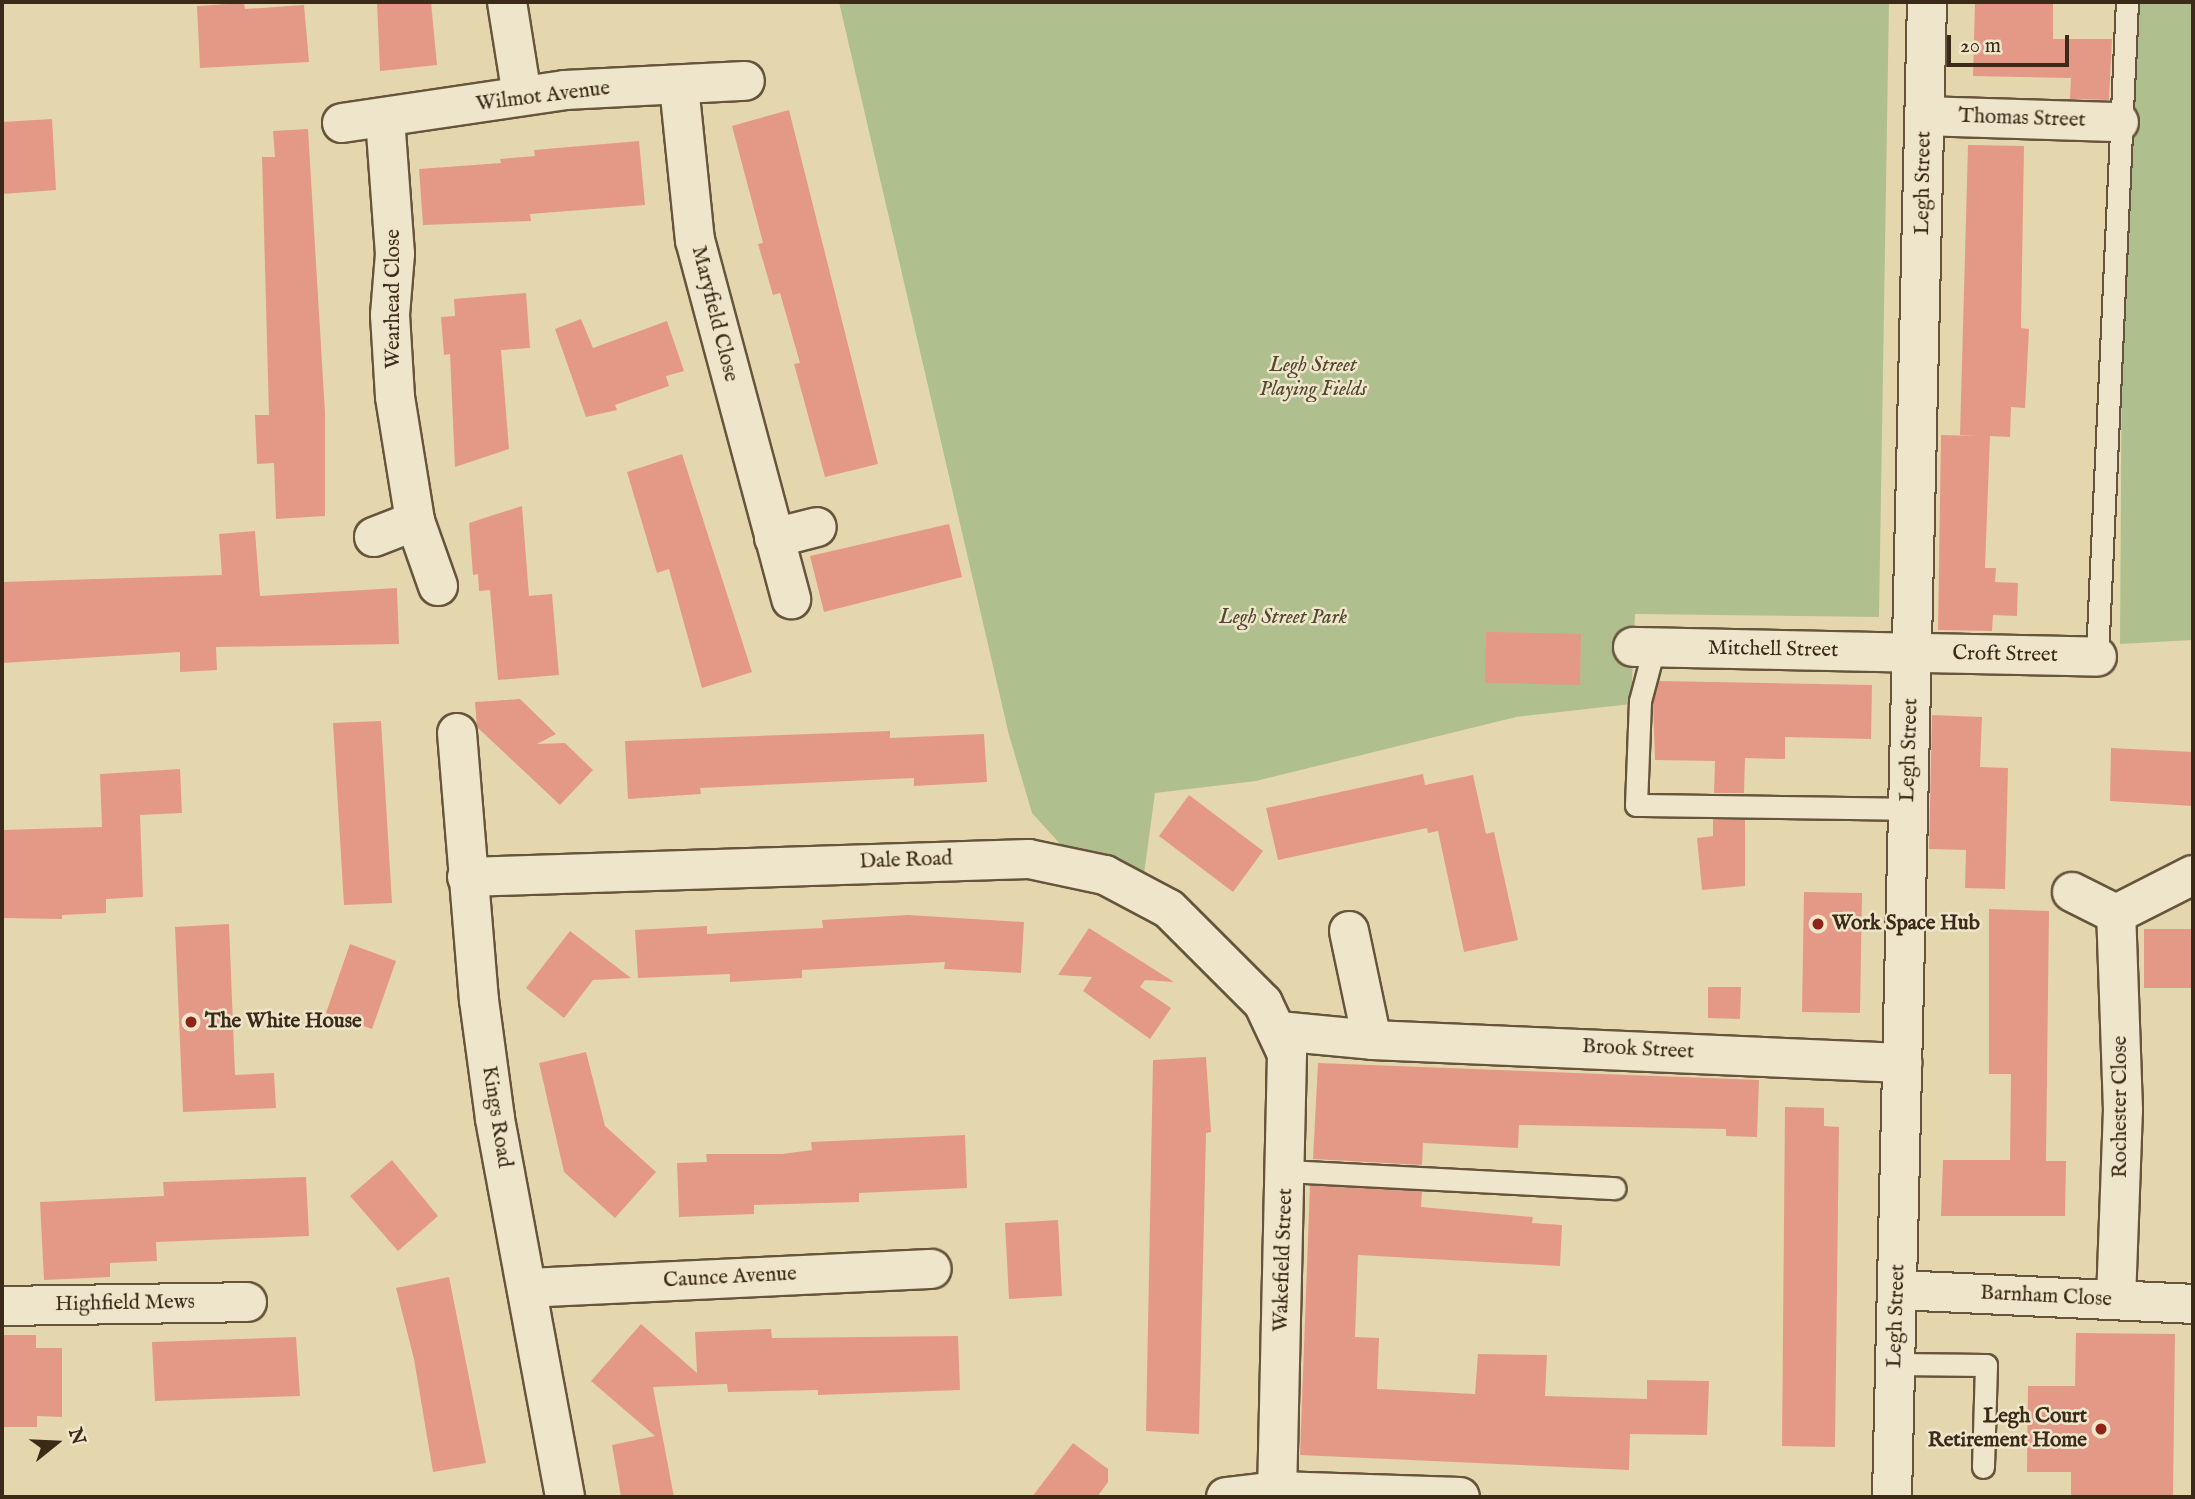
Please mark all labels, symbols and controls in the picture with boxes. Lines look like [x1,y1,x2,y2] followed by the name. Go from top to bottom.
[1950,21,2072,65] scale bar
[1960,33,2001,60] text: 20 m
[475,76,611,118] street label: Wilmot Avenue
[1958,104,2086,134] street label: Thomas Street
[1910,131,1938,235] street label: Legh Street
[381,229,407,369] street label: Wearhead Close
[685,243,743,385] street label: Maryfield Close
[1259,353,1367,403] park label: Legh Street Playing Fields
[1219,605,1347,631] park label: Legh Street Park
[1708,636,1838,664] street label: Mitchell Street
[1952,641,2058,669] street label: Croft Street
[1896,698,1924,802] street label: Legh Street
[859,847,953,875] street label: Dale Road
[1832,911,1980,937] place label: Work Space Hub
[1810,916,1826,932] marker: Work Space Hub
[205,1009,362,1035] place label: The White House
[183,1014,199,1030] marker: The White House
[1581,1034,1695,1066] street label: Brook Street
[2108,1036,2134,1178] street label: Rochester Close
[476,1064,516,1170] street label: Kings Road
[1269,1188,1299,1332] street label: Wakefield Street
[663,1262,797,1294] street label: Caunce Avenue
[1883,1264,1911,1368] street label: Legh Street
[1979,1281,2113,1313] street label: Barnham Close
[55,1290,195,1318] street label: Highfield Mews
[1928,1404,2087,1454] place label: Legh Court Retirement Home
[21,1408,91,1478] north arrow
[2093,1421,2109,1437] marker: Legh Court Retirement Home
[62,1425,90,1448] text: N

